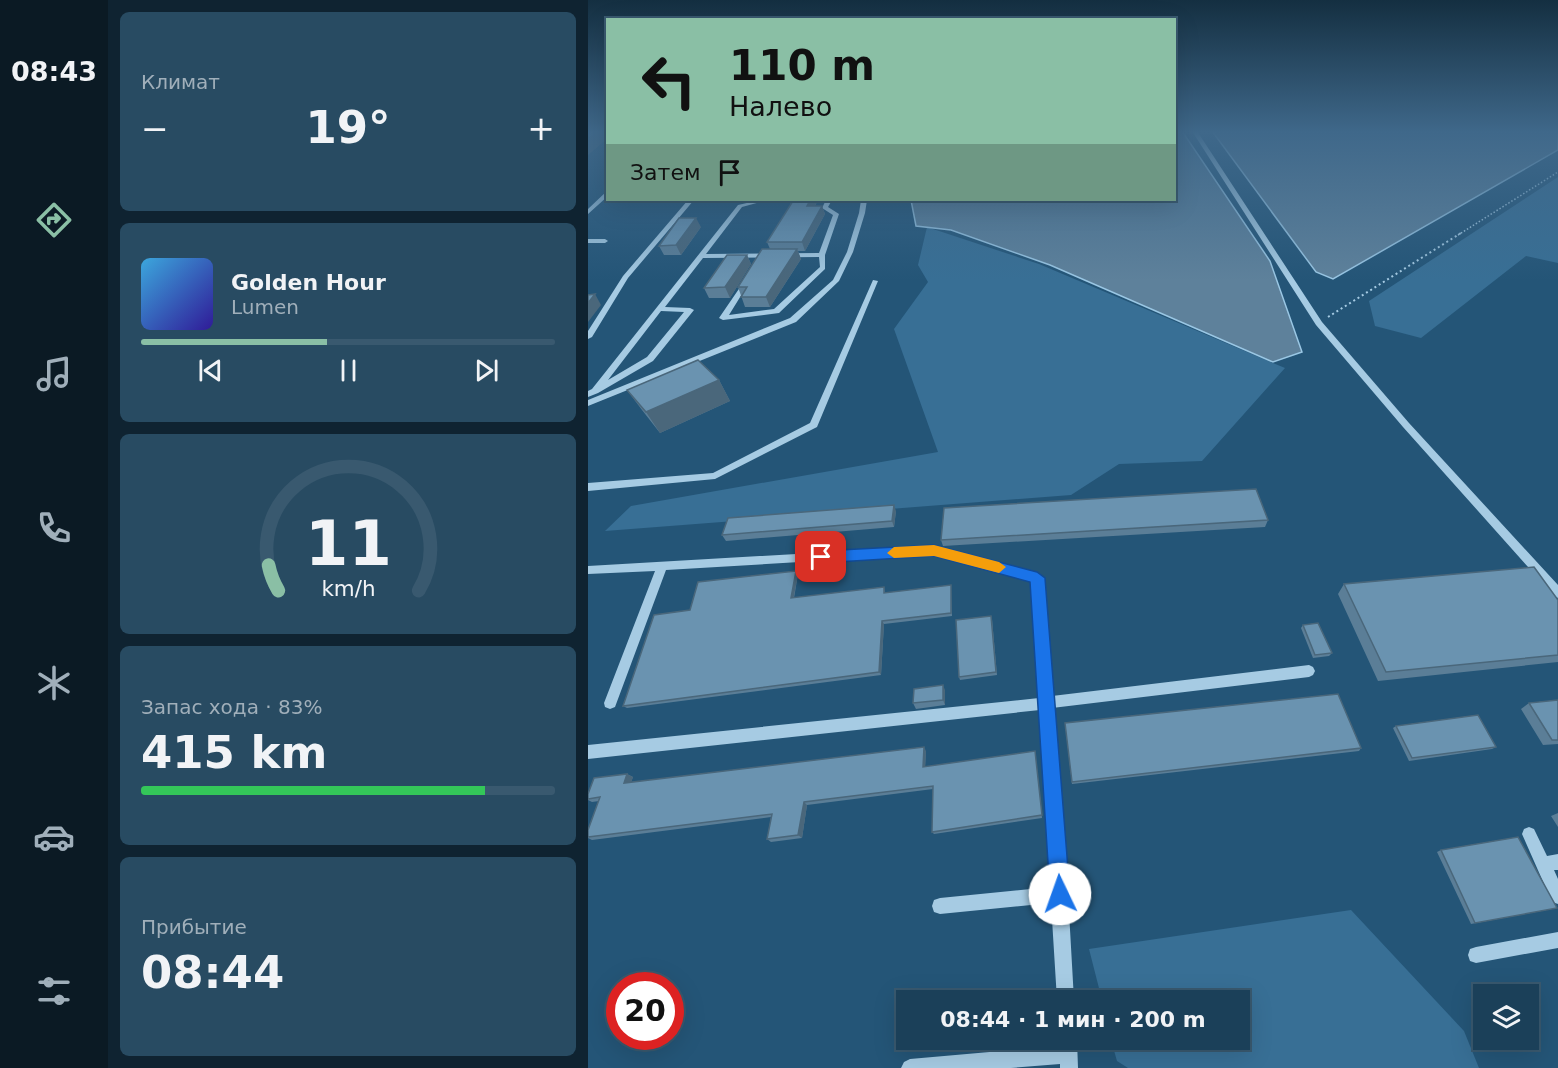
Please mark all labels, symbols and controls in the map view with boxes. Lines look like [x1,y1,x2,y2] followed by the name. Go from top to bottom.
[729,41,875,90] text: 110 m
[630,42,708,120] icon: left
[11,56,97,87] text: 08:43
[141,70,220,94] text: Климат
[729,91,832,122] text: Налево
[305,101,391,154] text: 19°
[141,109,169,148] text: −
[527,109,555,148] text: +
[713,156,746,189] icon: arrive
[630,160,701,185] text: Затем
[33,199,75,241] icon: directions
[231,270,386,295] text: Golden Hour
[231,295,299,319] text: Lumen
[33,353,75,395] icon: music
[194,354,227,387] icon: previous
[332,354,365,387] icon: pause
[470,354,503,387] icon: next
[33,507,75,549] icon: phone
[305,507,391,580] text: 11
[795,531,846,582] pin
[804,540,837,573] icon: arrive
[321,576,375,601] text: km/h
[33,662,75,704] icon: climate
[141,695,322,719] text: Запас хода · 83%
[141,726,327,779] text: 415 km
[33,816,75,858] icon: car
[1028,862,1092,926] position arrow
[141,915,247,939] text: Прибытие
[141,946,284,999] text: 08:44
[33,970,75,1012] icon: filters
[606,972,684,1050] speed limit sign: 20
[1473,984,1539,1050] map controls
[1473,984,1539,1050] button: layers
[940,1007,1206,1032] text: 08:44 · 1 мин · 200 m

